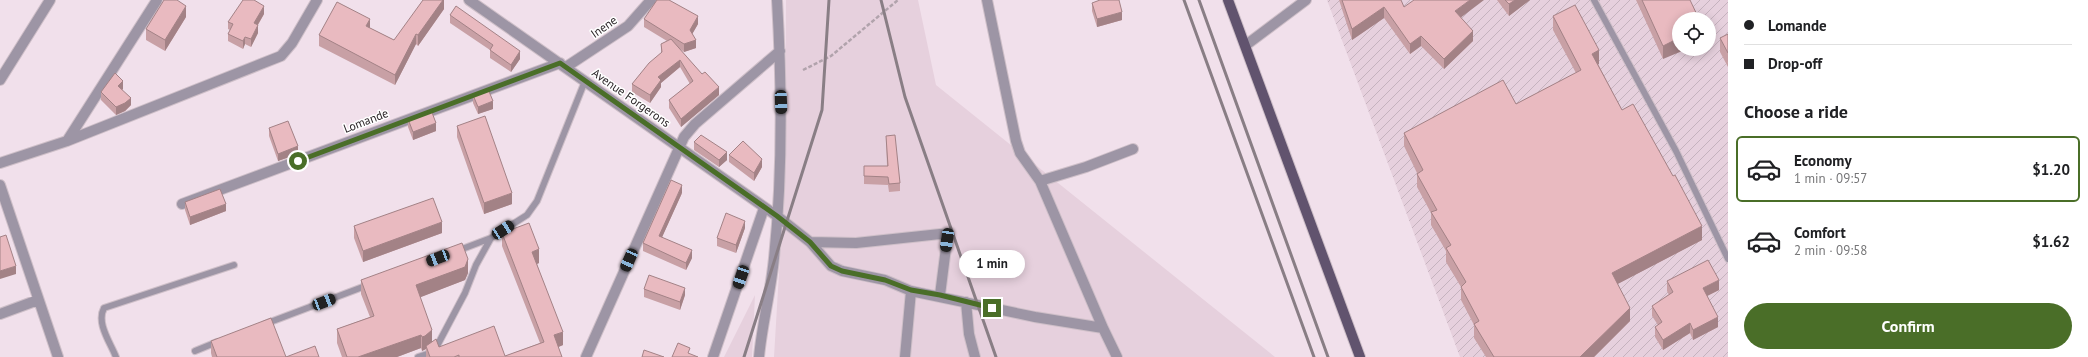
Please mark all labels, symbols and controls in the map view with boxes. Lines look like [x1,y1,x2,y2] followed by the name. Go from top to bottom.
[588,12,620,41] street label: Inene
[1672,12,1716,56] map controls
[1672,12,1716,56] button: locate
[1768,16,1827,35] text: Lomande
[1768,54,1822,73] text: Drop-off
[589,65,673,130] street label: Avenue Forgerons
[775,90,787,114] car
[1744,100,1848,123] text: Choose a ride
[341,105,390,136] street label: Lomande
[1746,151,1782,187] icon: car
[1794,151,1852,170] text: Economy
[289,152,307,170] route start
[2032,160,2070,179] text: $1.20
[1794,170,1867,187] text: 1 min · 09:57
[490,218,516,242] car
[1746,223,1782,259] icon: car
[1794,223,1846,242] text: Comfort
[939,227,955,253] car
[2032,232,2070,251] text: $1.62
[1794,242,1867,259] text: 2 min · 09:58
[619,247,639,273] car
[425,248,451,268] car
[959,250,1025,278] callout: 1 min
[976,255,1008,272] text: 1 min
[731,264,751,290] car
[311,292,337,312] car
[983,299,1001,317] route end
[1744,303,2072,349] button: Confirm

